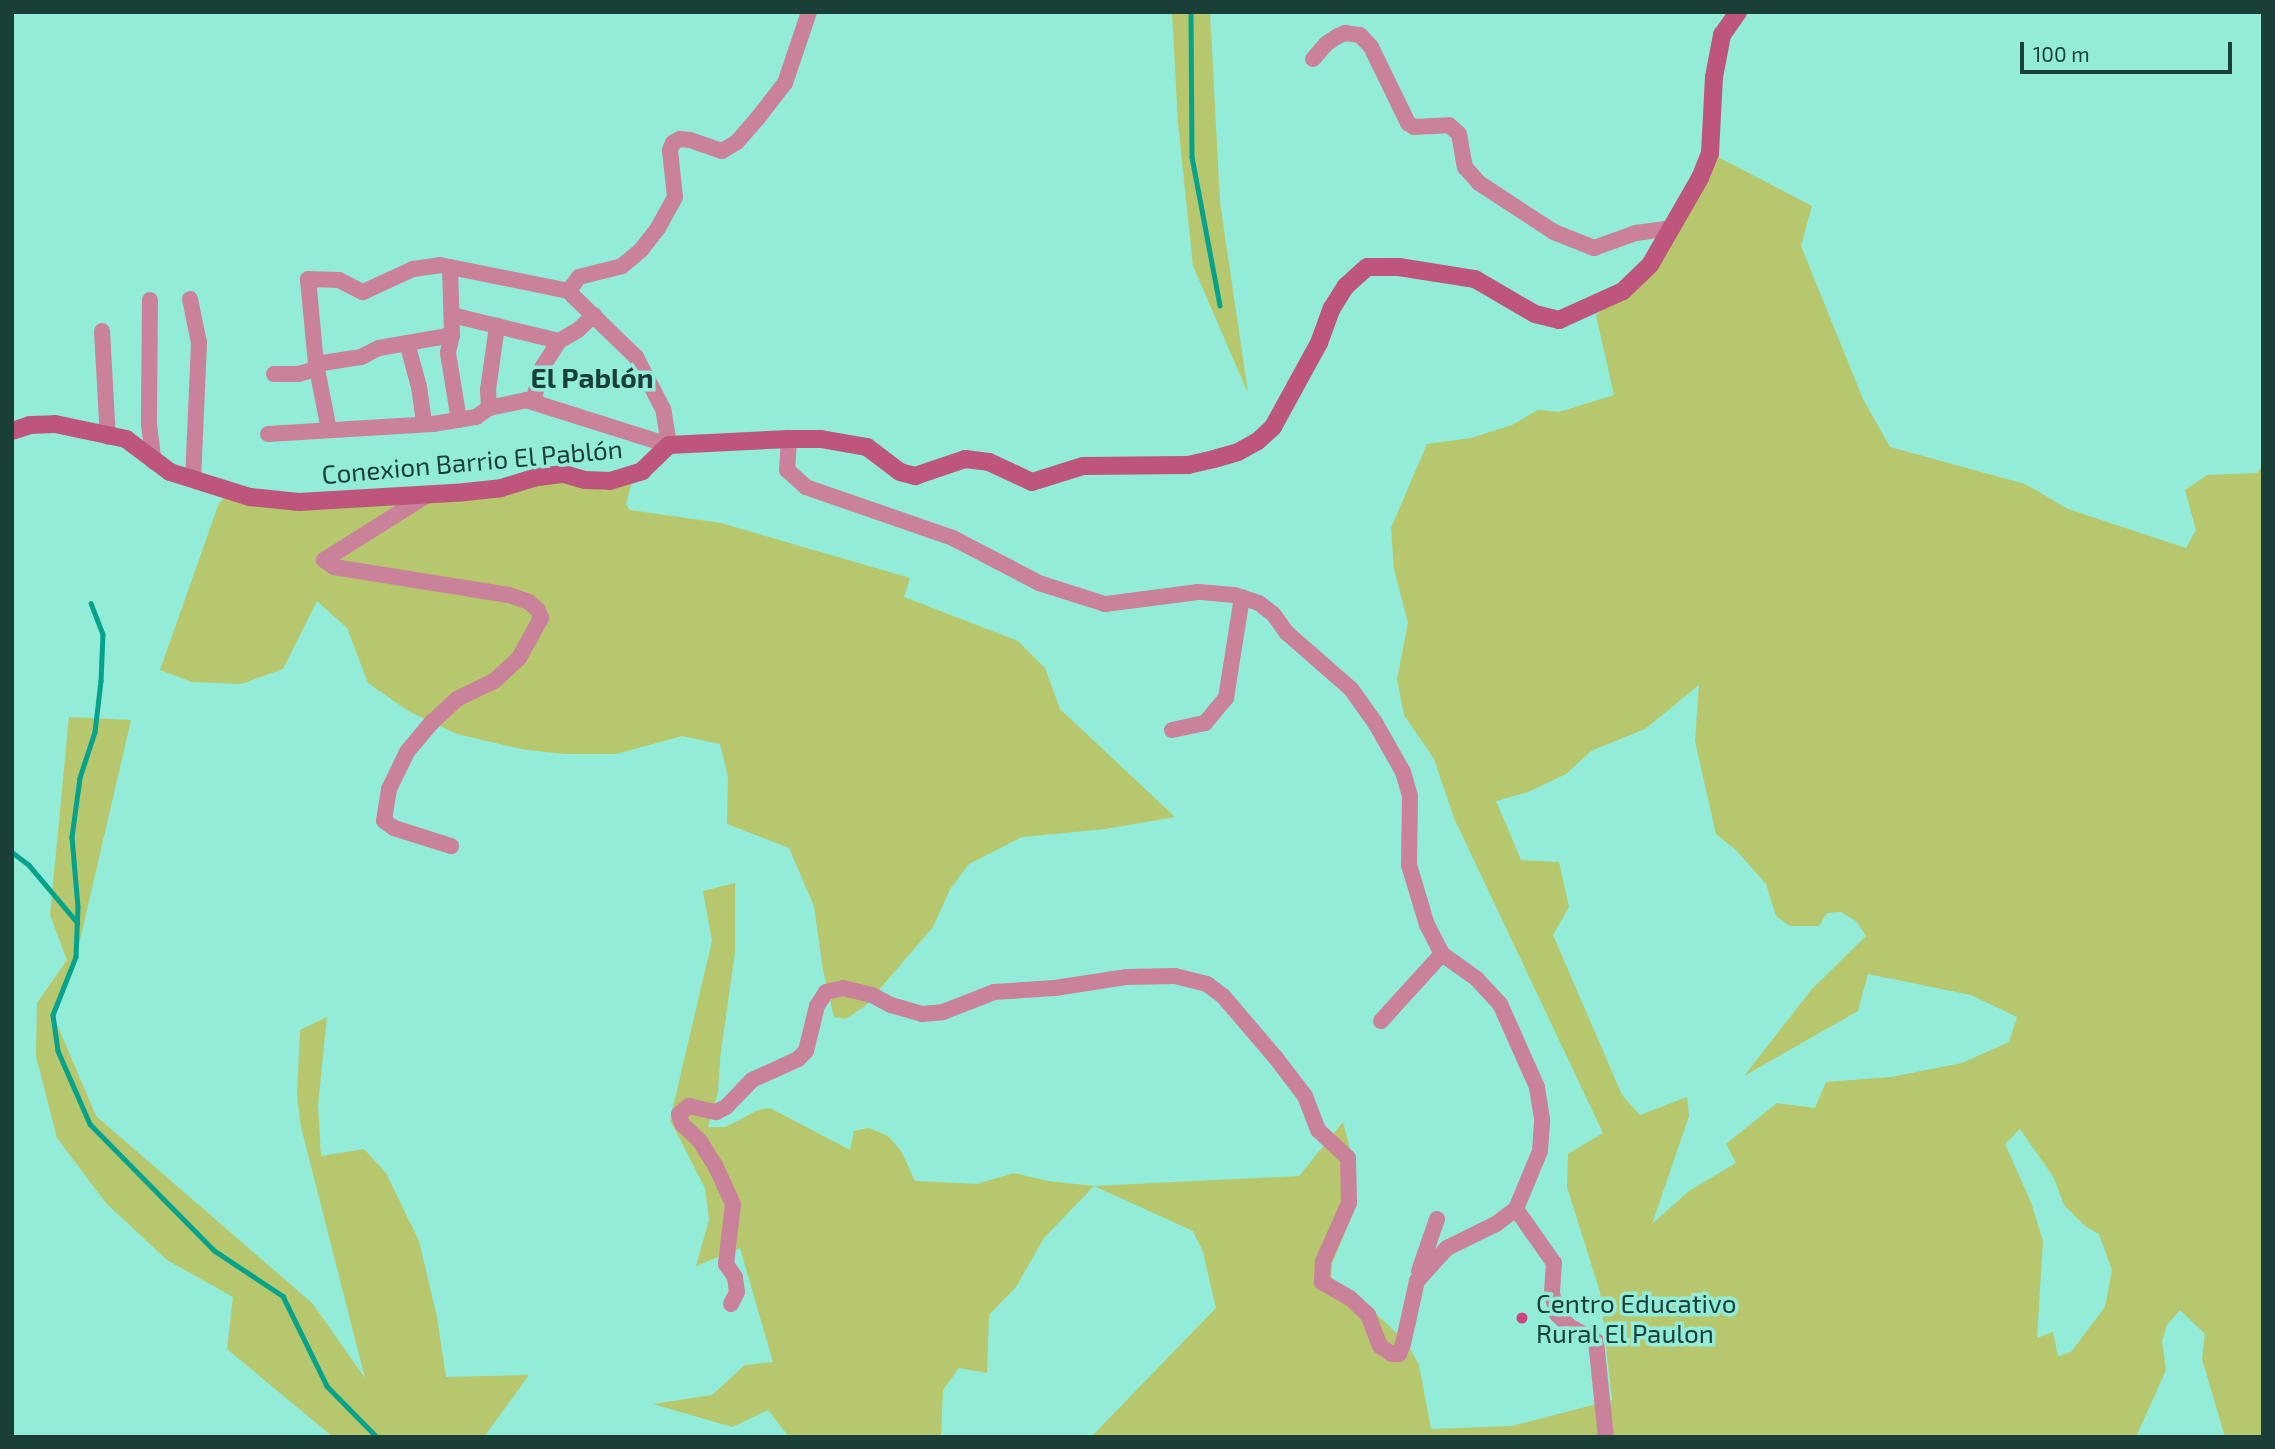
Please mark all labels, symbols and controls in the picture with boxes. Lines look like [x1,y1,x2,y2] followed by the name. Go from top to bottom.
[2023,28,2235,72] scale bar
[2033,41,2090,66] text: 100 m
[530,360,654,394] district label: El Pablón
[320,432,624,490] street label: Conexion Barrio El Pablón
[1536,1287,1736,1348] place label: Centro Educativo Rural El Paulon
[1514,1310,1530,1326] marker: Centro Educativo Rural El Paulon

